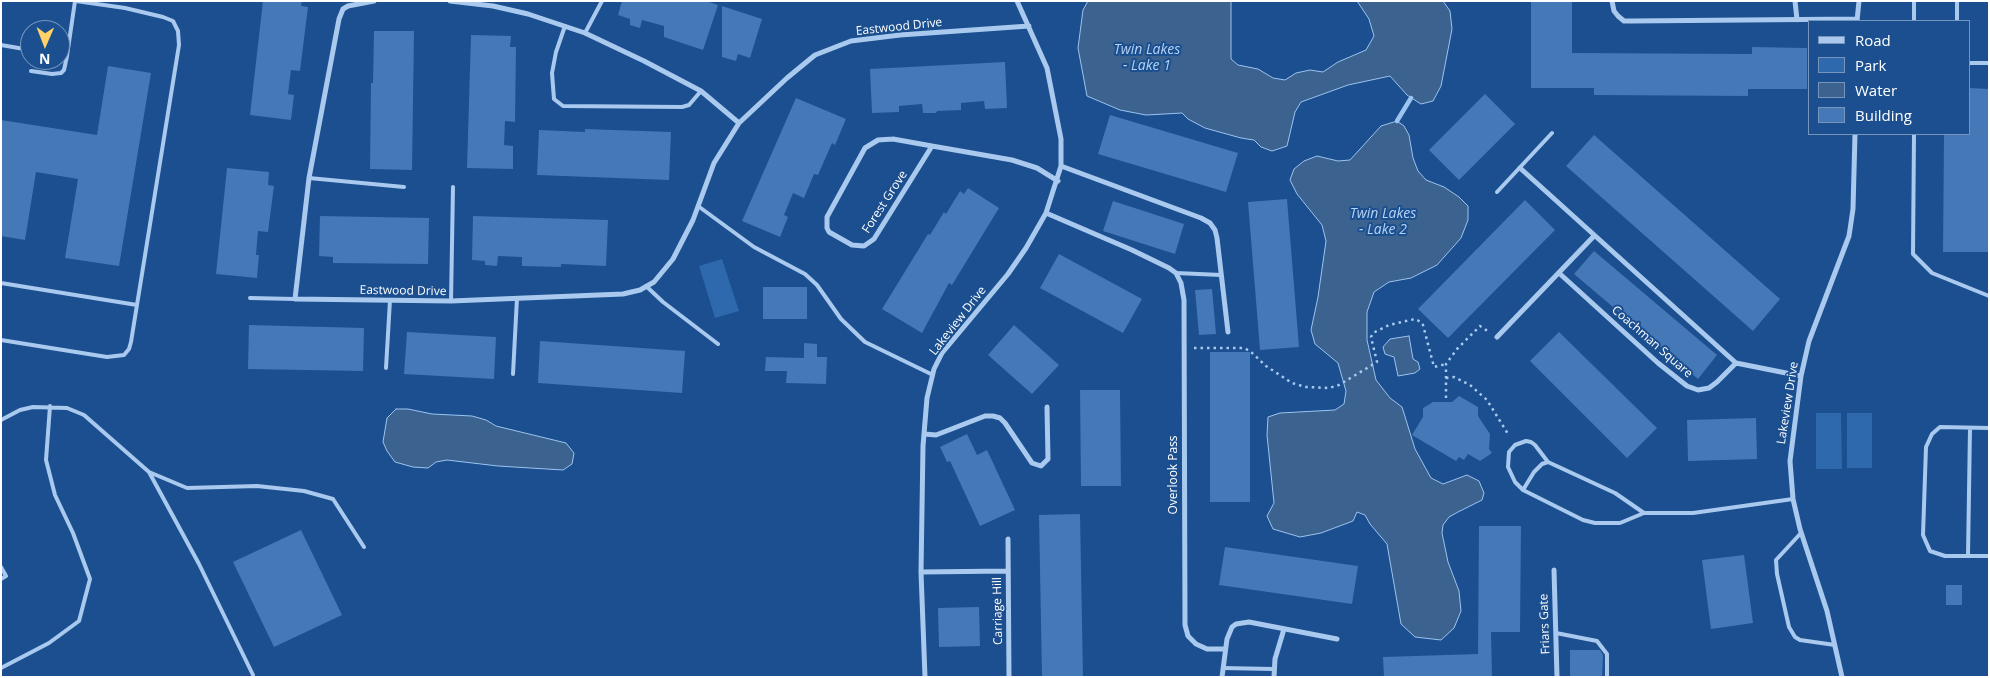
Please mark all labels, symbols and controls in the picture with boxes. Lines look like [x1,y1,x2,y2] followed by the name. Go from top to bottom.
[855,15,943,39] street label: Eastwood Drive
[20,20,70,70] north arrow
[1808,20,1970,135] legend
[1855,30,1891,50] text: Road
[1114,42,1180,74] water label: Twin Lakes - Lake 1
[39,50,51,69] text: N
[1855,55,1886,75] text: Park
[1855,80,1897,100] text: Water
[1855,105,1912,125] text: Building
[859,168,911,236] street label: Forest Grove
[1350,206,1416,238] water label: Twin Lakes - Lake 2
[359,283,447,299] street label: Eastwood Drive
[927,284,989,358] street label: Lakeview Drive
[1609,303,1695,381] street label: Coachman Square
[1774,361,1802,445] street label: Lakeview Drive
[1167,435,1181,515] street label: Overlook Pass
[990,577,1006,645] street label: Carriage Hill
[1537,593,1553,655] street label: Friars Gate

